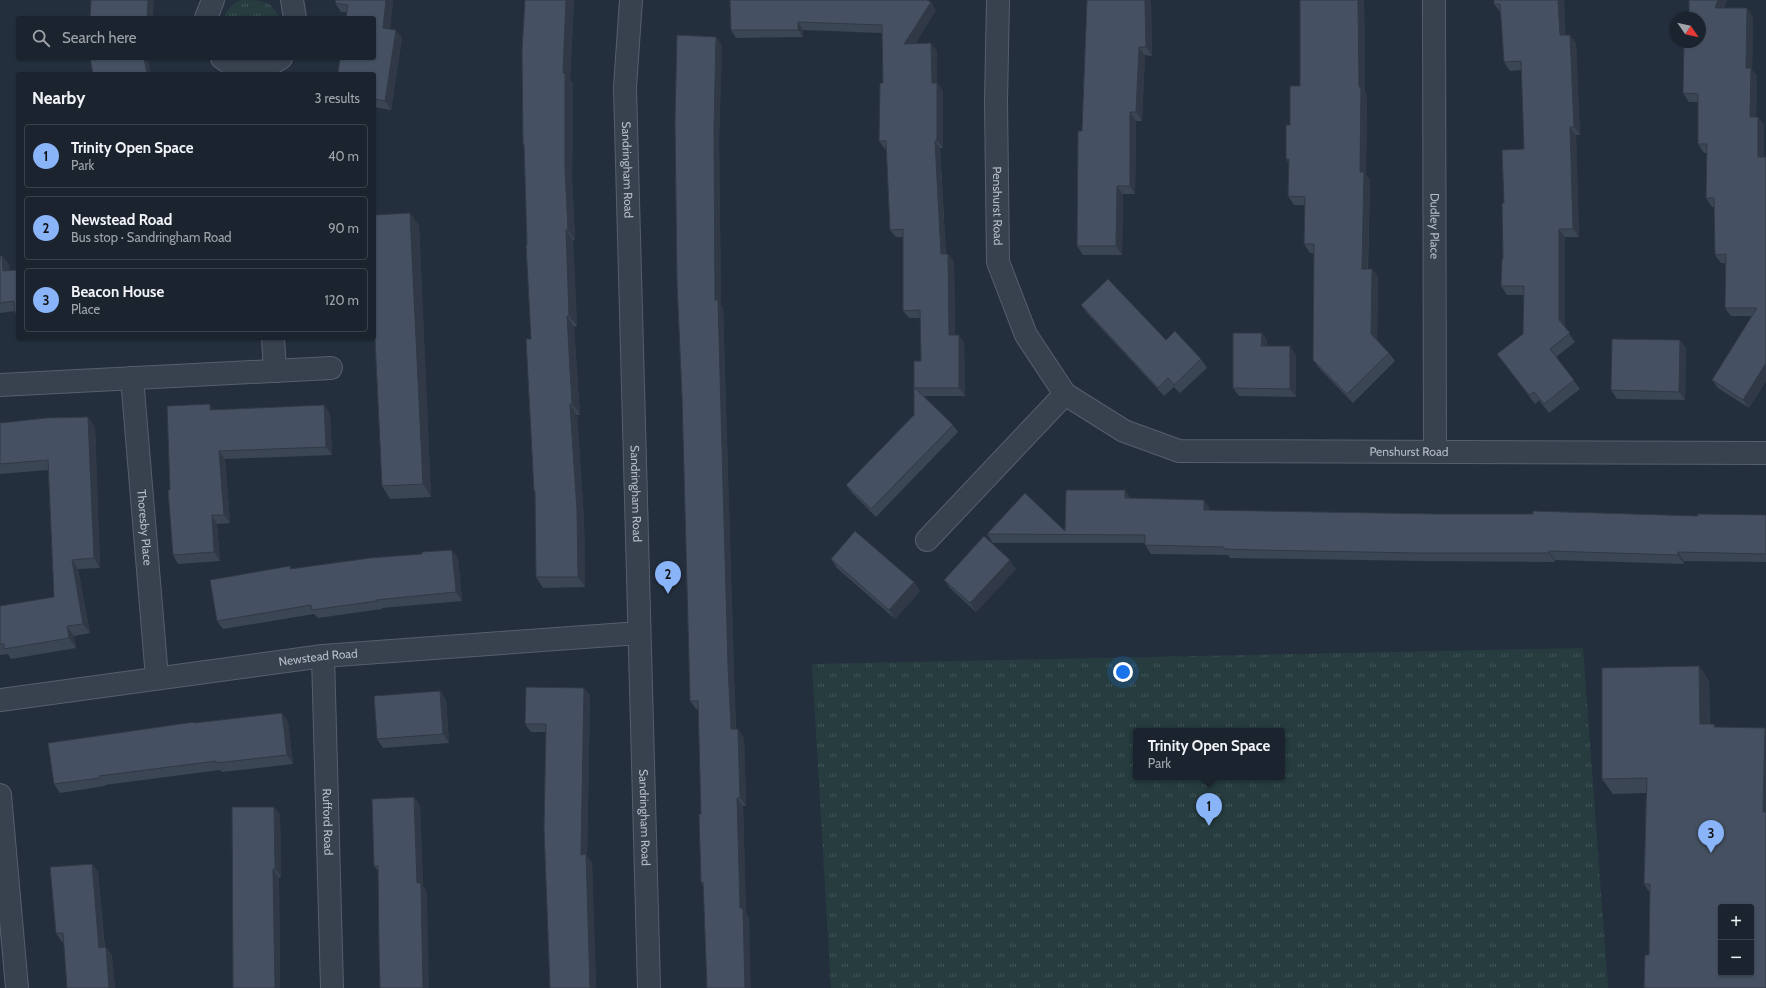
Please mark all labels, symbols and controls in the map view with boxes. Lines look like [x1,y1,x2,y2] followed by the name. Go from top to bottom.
[1670,12,1706,48] north arrow
[16,16,376,60] search box
[30,27,52,49] icon: search
[62,29,137,47] text: Search here
[32,88,85,108] text: Nearby
[314,90,360,106] text: 3 results
[619,121,636,218] street label: Sandringham Road
[71,139,194,157] text: Trinity Open Space
[44,148,48,164] text: 1
[328,148,359,164] text: 40 m
[71,157,94,173] text: Park
[990,166,1006,246] street label: Penshurst Road
[1427,193,1443,259] street label: Dudley Place
[71,211,172,229] text: Newstead Road
[43,220,49,236] text: 2
[328,220,359,236] text: 90 m
[71,229,232,245] text: Bus stop · Sandringham Road
[71,283,164,301] text: Beacon House
[42,292,50,308] text: 3
[325,292,359,308] text: 120 m
[71,301,100,317] text: Place
[1369,444,1448,459] street label: Penshurst Road
[628,445,645,542] street label: Sandringham Road
[134,489,156,566] street label: Thoresby Place
[655,561,681,594] pin: 2
[278,645,358,669] street label: Newstead Road
[1113,662,1133,682] your location
[1133,728,1285,780] popup
[1148,737,1270,755] text: Trinity Open Space
[1148,755,1171,771] text: Park
[636,769,654,866] street label: Sandringham Road
[320,788,336,856] street label: Rufford Road
[1196,793,1222,826] pin: 1
[1698,820,1724,853] pin: 3
[1718,904,1754,976] map controls
[1718,904,1754,940] button: +
[1718,940,1754,976] button: −

